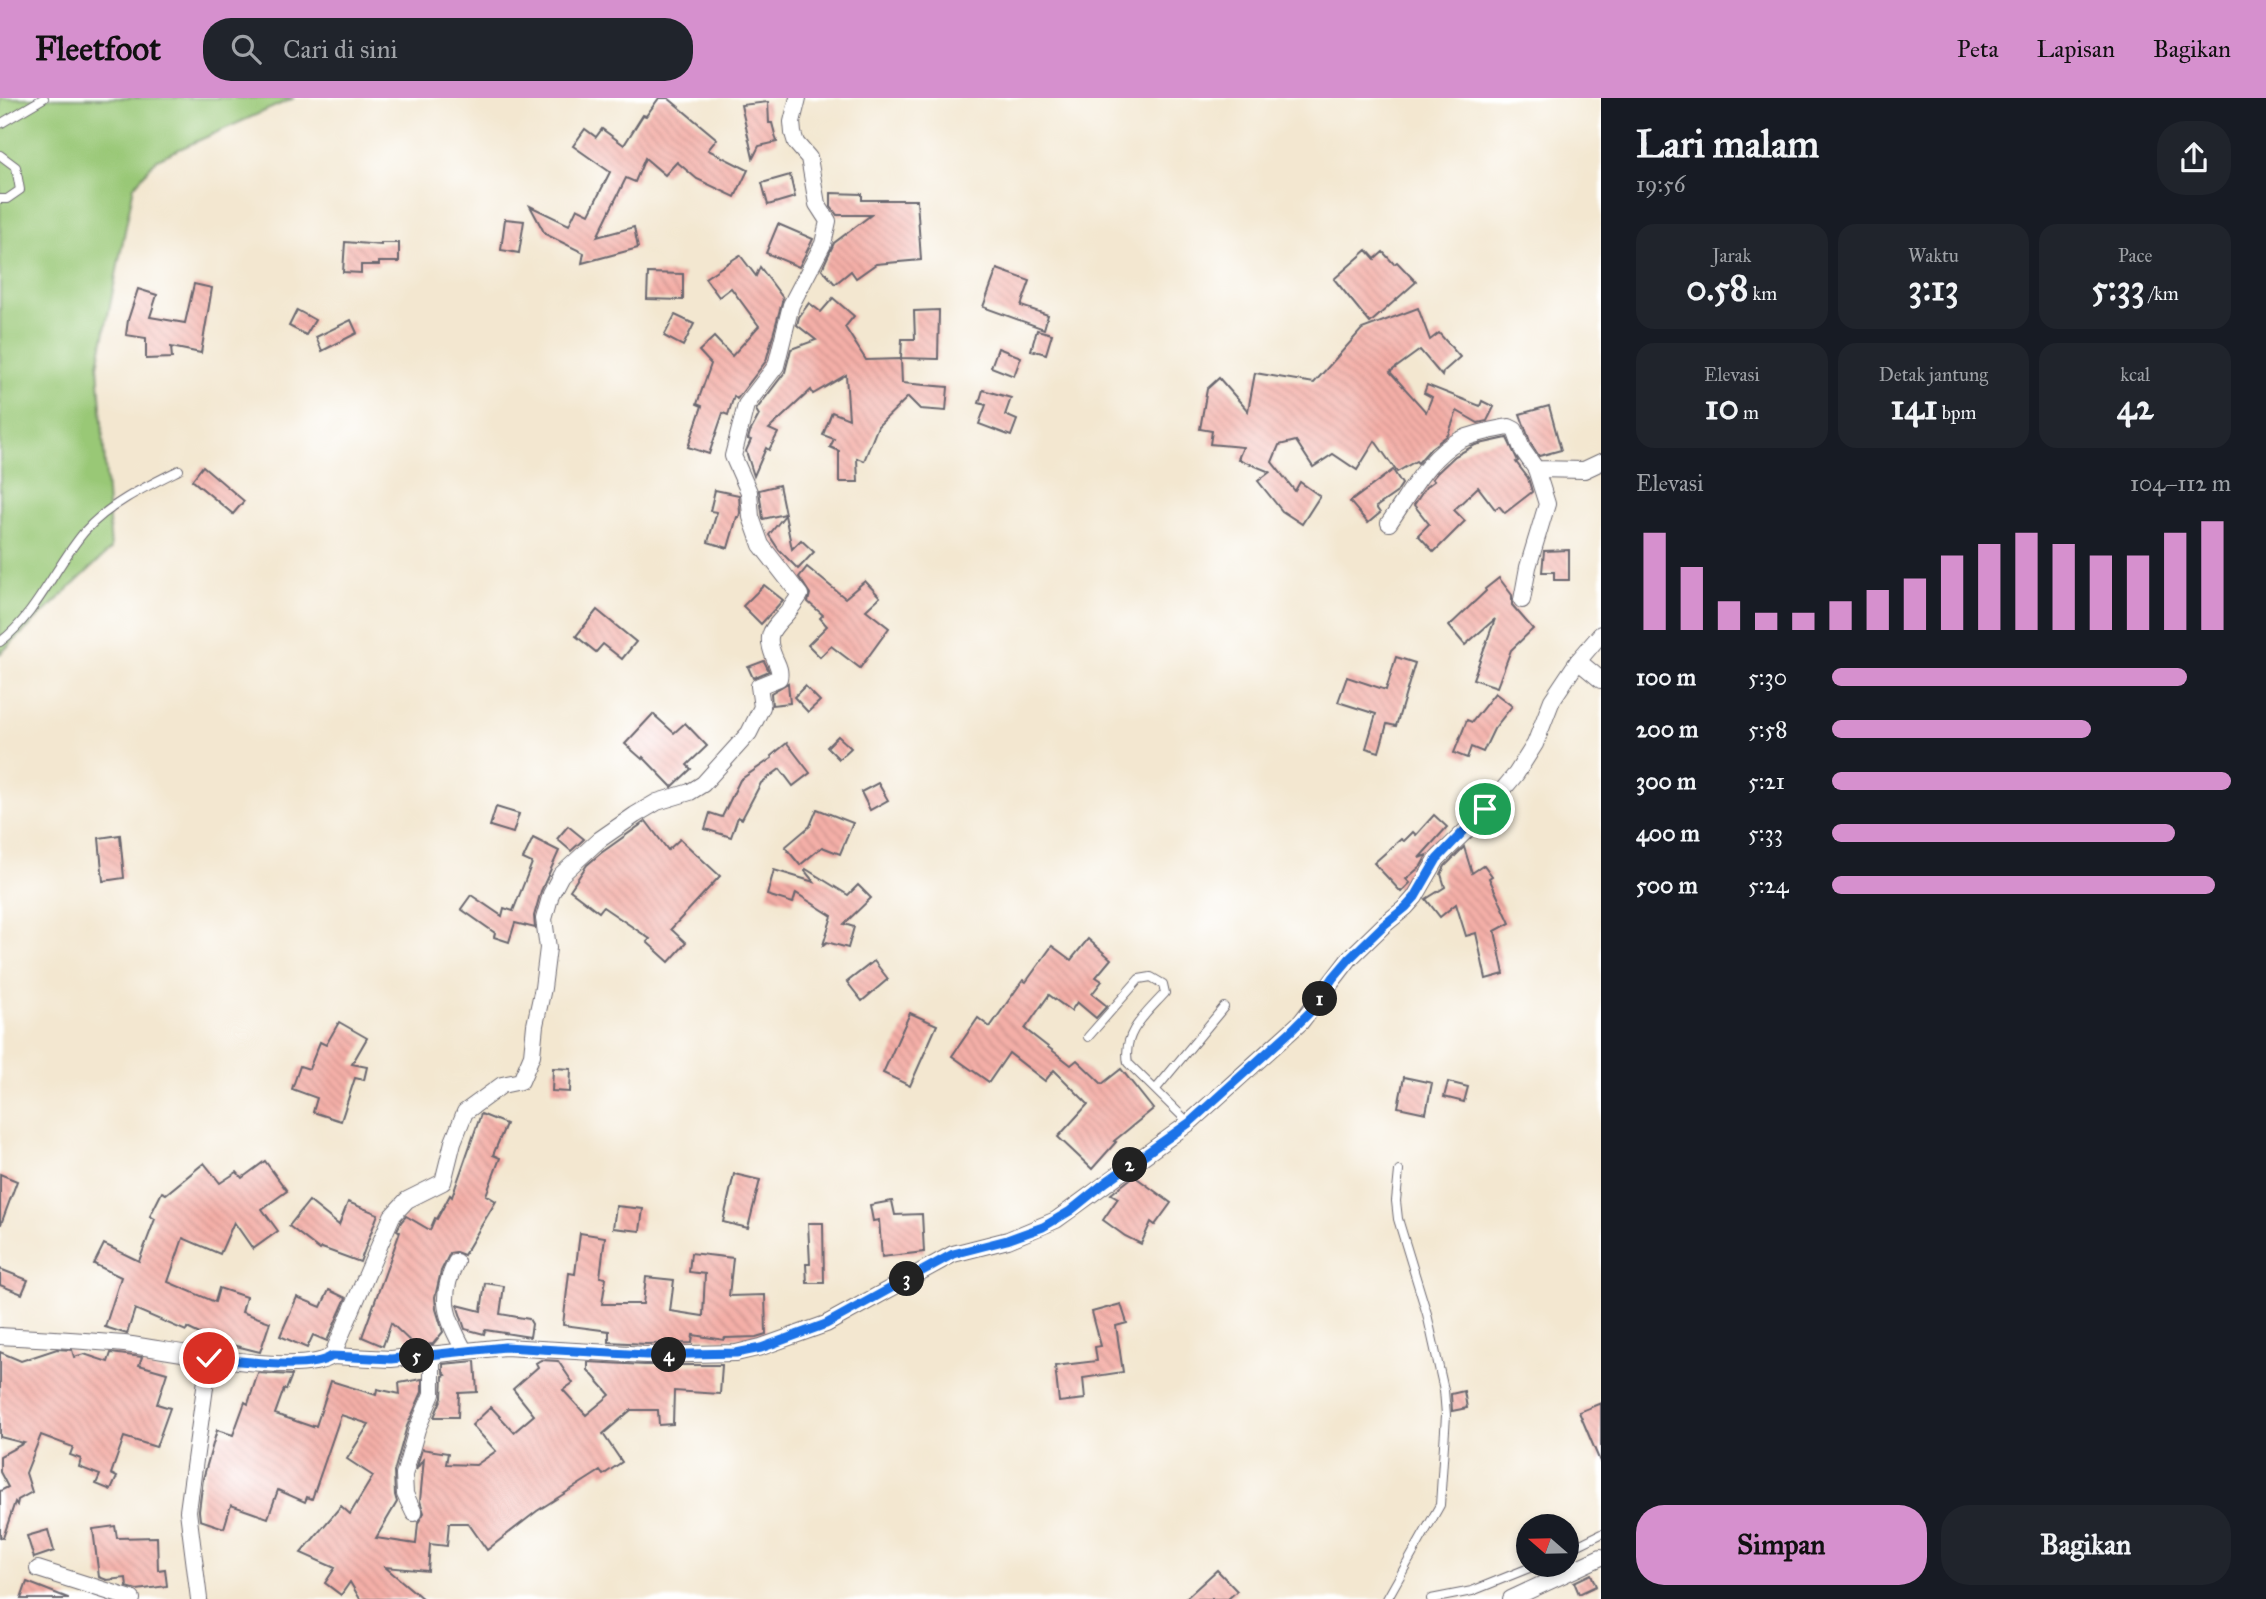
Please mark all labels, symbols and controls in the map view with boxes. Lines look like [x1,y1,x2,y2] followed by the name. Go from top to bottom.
[203,18,693,81] search box
[35,29,161,69] text: Fleetfoot
[227,30,265,68] icon: search
[283,33,398,65] text: Cari di sini
[1957,34,1999,64] text: Peta
[2037,34,2115,64] text: Lapisan
[2153,34,2231,64] text: Bagikan
[1636,121,1819,167] text: Lari malam
[2157,121,2231,195] button: share
[1636,170,1686,198] text: 19:56
[1712,244,1751,267] text: Jarak
[1908,244,1959,267] text: Waktu
[2118,244,2152,267] text: Pace
[1686,267,1748,310] text: 0.58
[1908,267,1959,310] text: 3:13
[2092,267,2145,310] text: 5:33
[1748,282,1777,305] text: km
[2145,282,2179,305] text: /km
[1704,363,1760,386] text: Elevasi
[1879,363,1988,386] text: Detak jantung
[2120,363,2150,386] text: kcal
[1705,386,1739,429] text: 10
[1891,386,1938,429] text: 141
[2117,386,2154,429] text: 42
[1739,401,1759,424] text: m
[1938,401,1976,424] text: bpm
[1636,469,1704,497] text: Elevasi
[2130,469,2231,497] text: 104–112 m
[1636,663,1696,691] text: 100 m
[1748,663,1787,691] text: 5:30
[1636,715,1698,743] text: 200 m
[1748,715,1787,743] text: 5:58
[1636,767,1696,795] text: 300 m
[1748,767,1785,795] text: 5:21
[1455,779,1515,839] pin
[1466,790,1504,828] icon: arrive
[1636,819,1700,847] text: 400 m
[1748,819,1783,847] text: 5:33
[1636,871,1698,899] text: 500 m
[1748,871,1789,899] text: 5:24
[1302,982,1338,1016] pin: 1
[1316,987,1323,1010] text: 1
[1112,1148,1148,1182] pin: 2
[1125,1153,1134,1176] text: 2
[890,1262,925,1296] pin: 3
[903,1267,910,1290] text: 3
[179,1328,239,1388] pin
[400,1338,434,1374] pin: 5
[652,1338,686,1372] pin: 4
[190,1339,228,1377] icon: check
[663,1343,674,1366] text: 4
[412,1344,421,1367] text: 5
[1636,1505,1927,1585] button: Simpan
[1941,1505,2231,1585] button: Bagikan
[1516,1514,1578,1577] north arrow
[1516,1514,1579,1577] map controls

